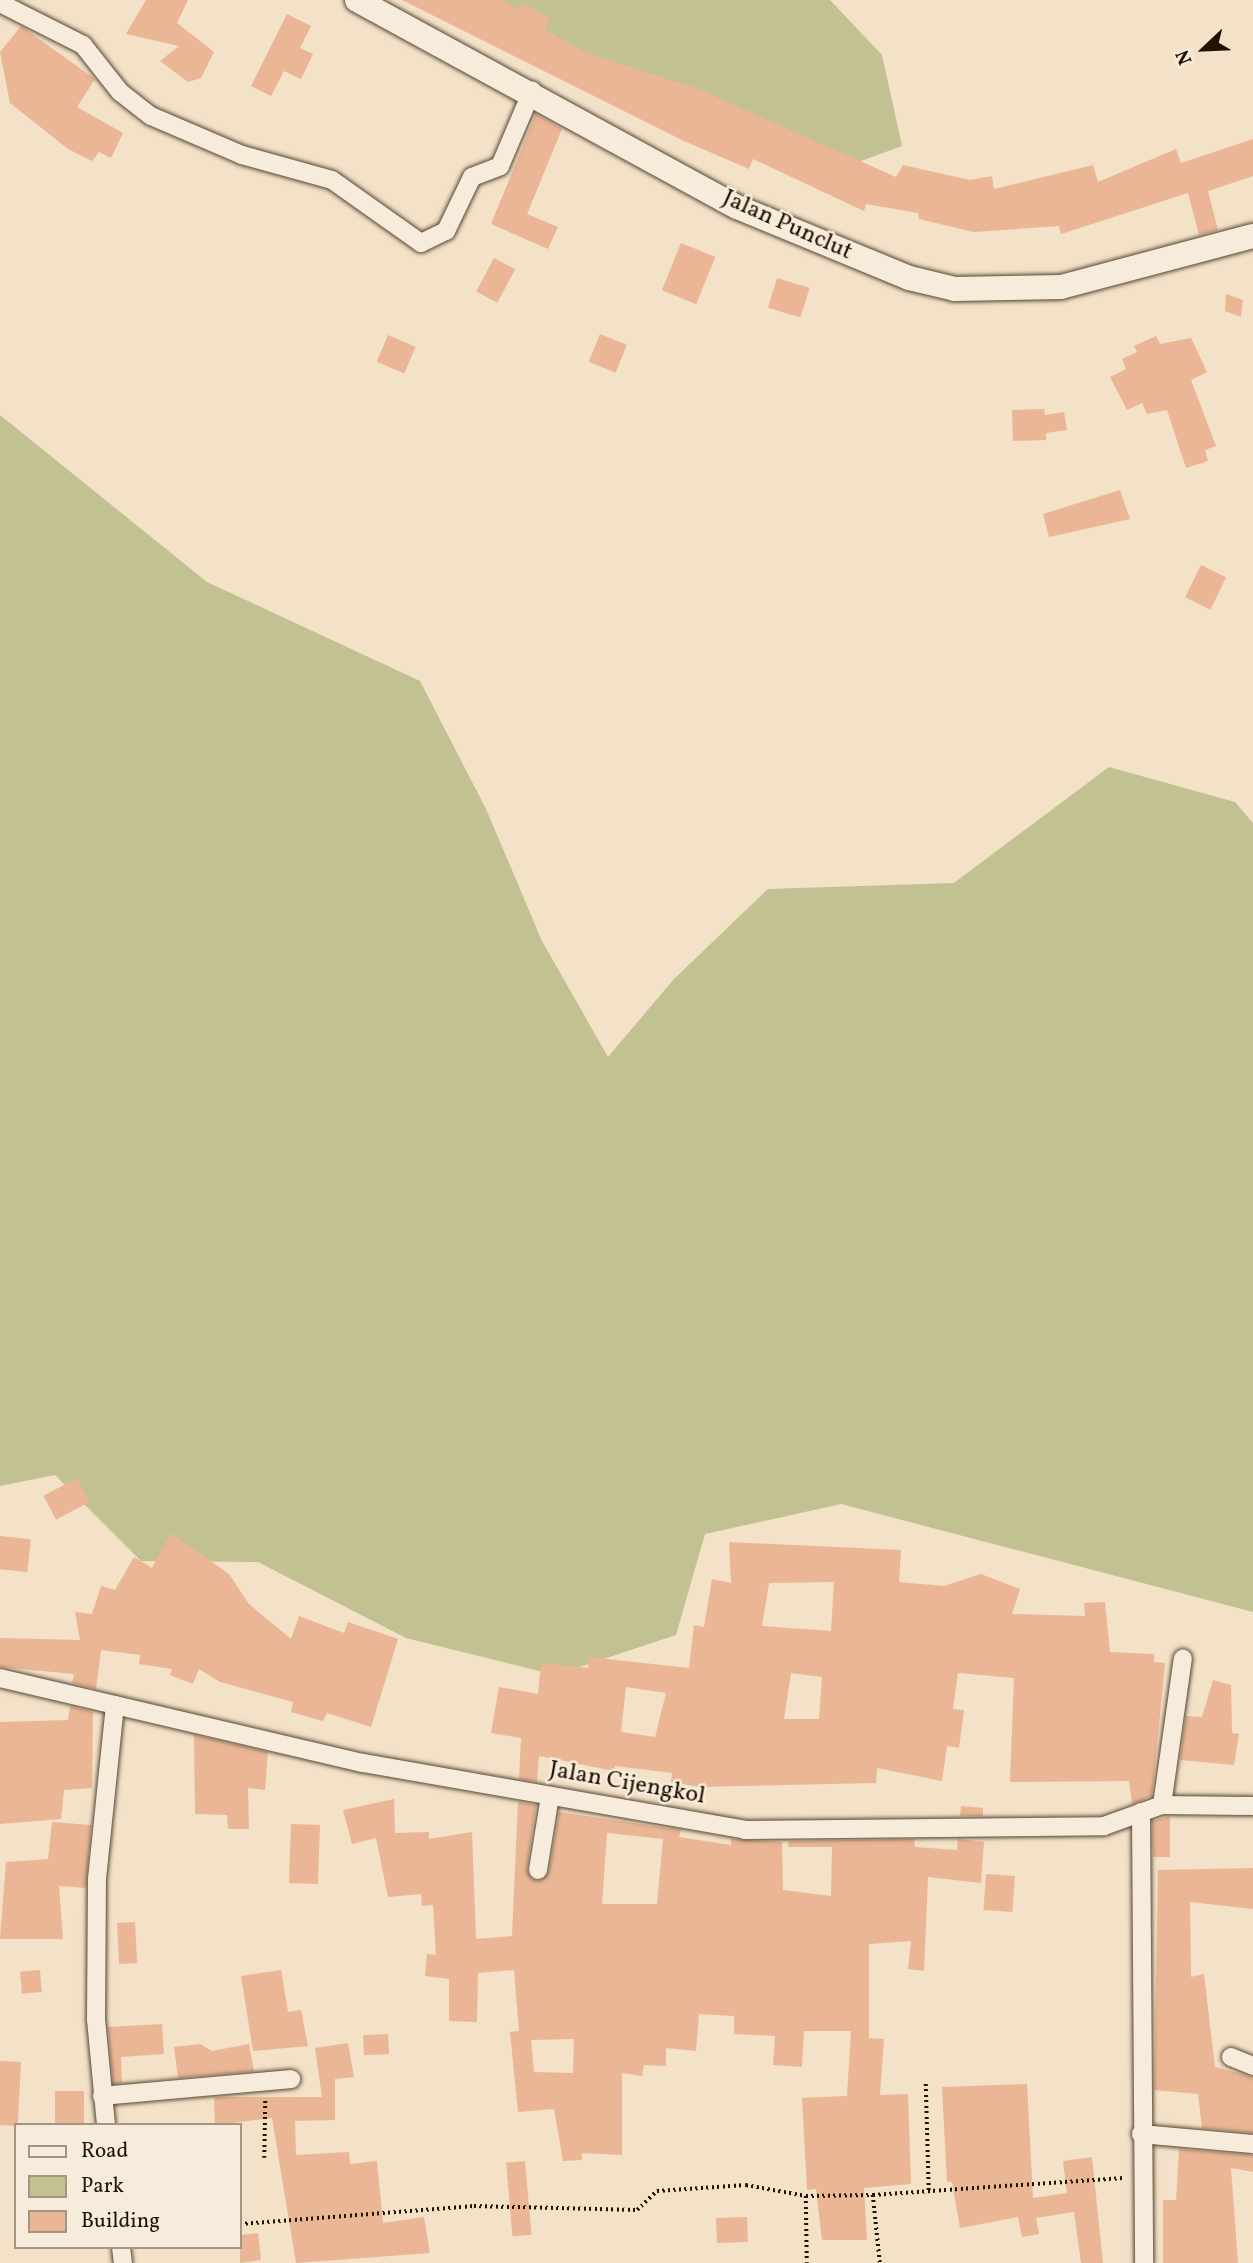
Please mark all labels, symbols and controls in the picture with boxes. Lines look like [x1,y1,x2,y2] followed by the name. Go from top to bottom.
[1169,14,1239,84] north arrow
[1170,46,1199,69] text: N
[718,185,856,267] street label: Jalan Punclut
[547,1756,707,1812] street label: Jalan Cijengkol
[14,2123,242,2249] legend
[81,2137,128,2166] text: Road
[81,2172,124,2201] text: Park
[81,2207,160,2236] text: Building

